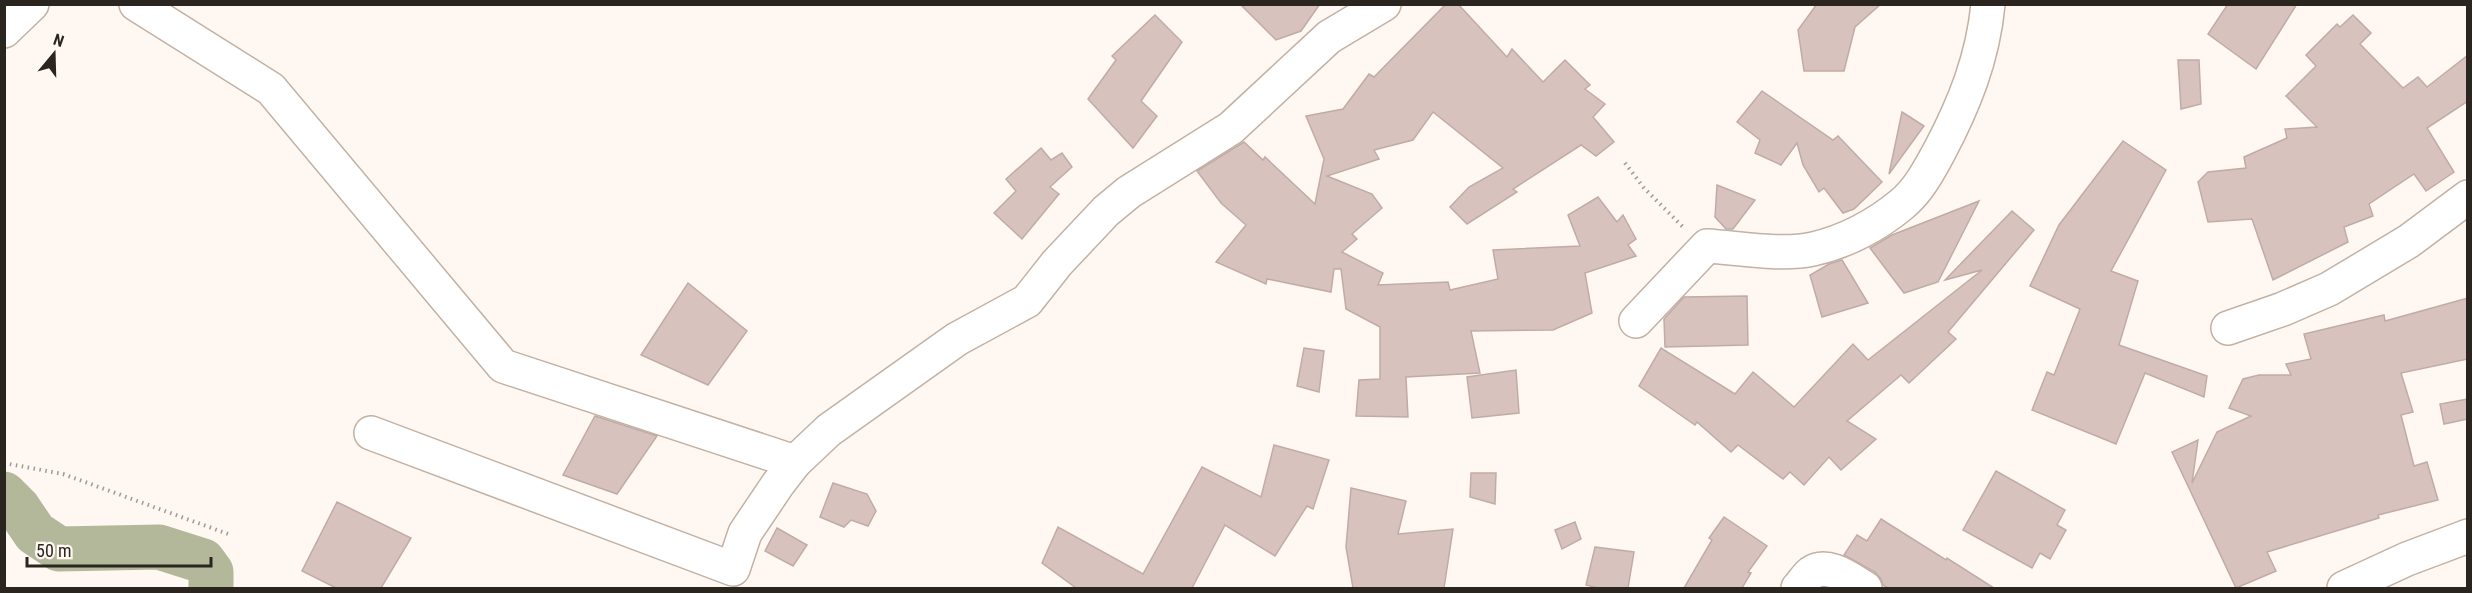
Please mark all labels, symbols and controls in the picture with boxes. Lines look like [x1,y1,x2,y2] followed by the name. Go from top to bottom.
[24,24,84,84] north arrow
[51,30,66,51] text: N
[27,530,212,568] scale bar
[36,540,71,561] text: 50 m

